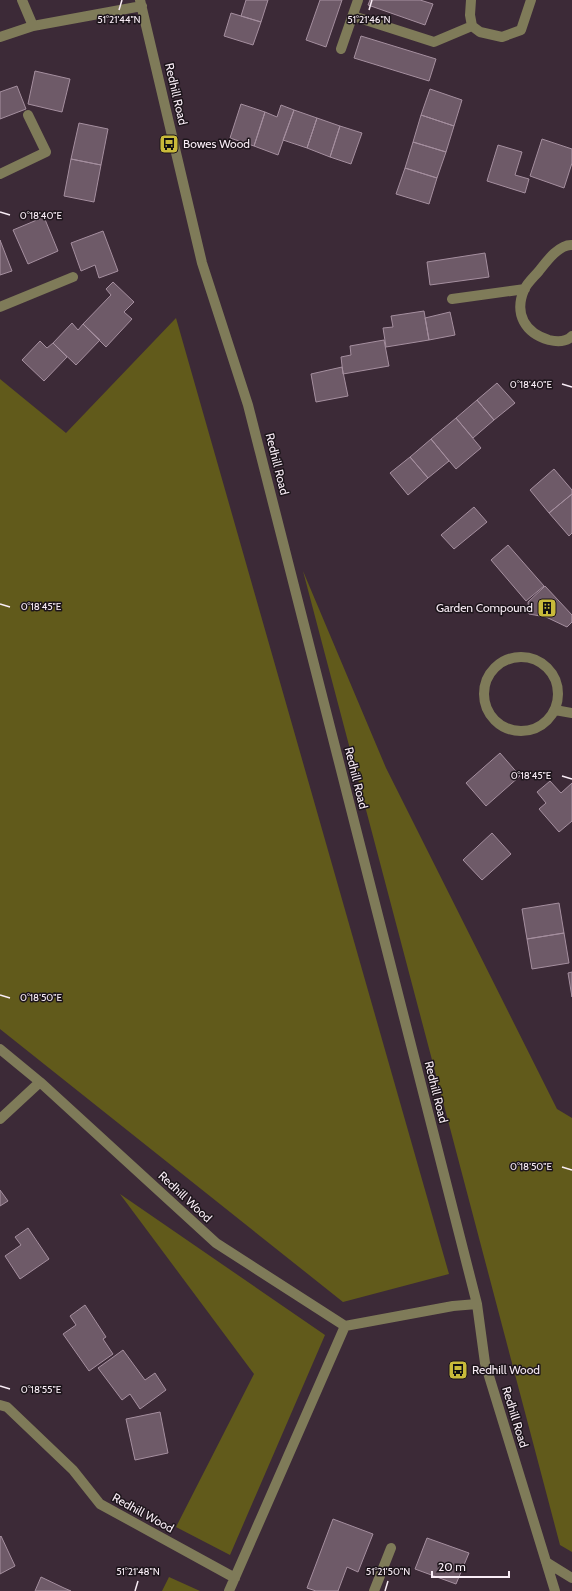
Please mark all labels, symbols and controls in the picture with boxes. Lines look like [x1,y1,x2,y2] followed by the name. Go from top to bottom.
[97,13,141,26] text: 51°21'44"N
[347,13,391,26] text: 51°21'46"N
[162,61,191,126] street label: Redhill Road
[158,133,180,155] bus stop icon: Bowes Wood
[183,136,250,151] place label: Bowes Wood
[20,209,63,222] text: 0°18'40"E
[510,378,553,391] text: 0°18'40"E
[263,431,292,496] street label: Redhill Road
[536,597,558,619] building icon: Garden Compound
[21,600,62,613] text: 0°18'45"E
[436,600,533,615] place label: Garden Compound
[342,745,371,810] street label: Redhill Road
[511,769,552,782] text: 0°18'45"E
[20,991,62,1004] text: 0°18'50"E
[422,1059,451,1124] street label: Redhill Road
[510,1160,552,1173] text: 0°18'50"E
[155,1168,215,1225] street label: Redhill Wood
[447,1359,469,1381] bus stop icon: Redhill Wood
[472,1362,540,1377] place label: Redhill Wood
[21,1383,62,1396] text: 0°18'55"E
[499,1384,532,1449] street label: Redhill Road
[110,1490,177,1536] street label: Redhill Wood
[432,1553,509,1579] scale bar
[438,1559,466,1574] text: 20 m
[116,1565,160,1578] text: 51°21'48"N
[366,1565,410,1578] text: 51°21'50"N

